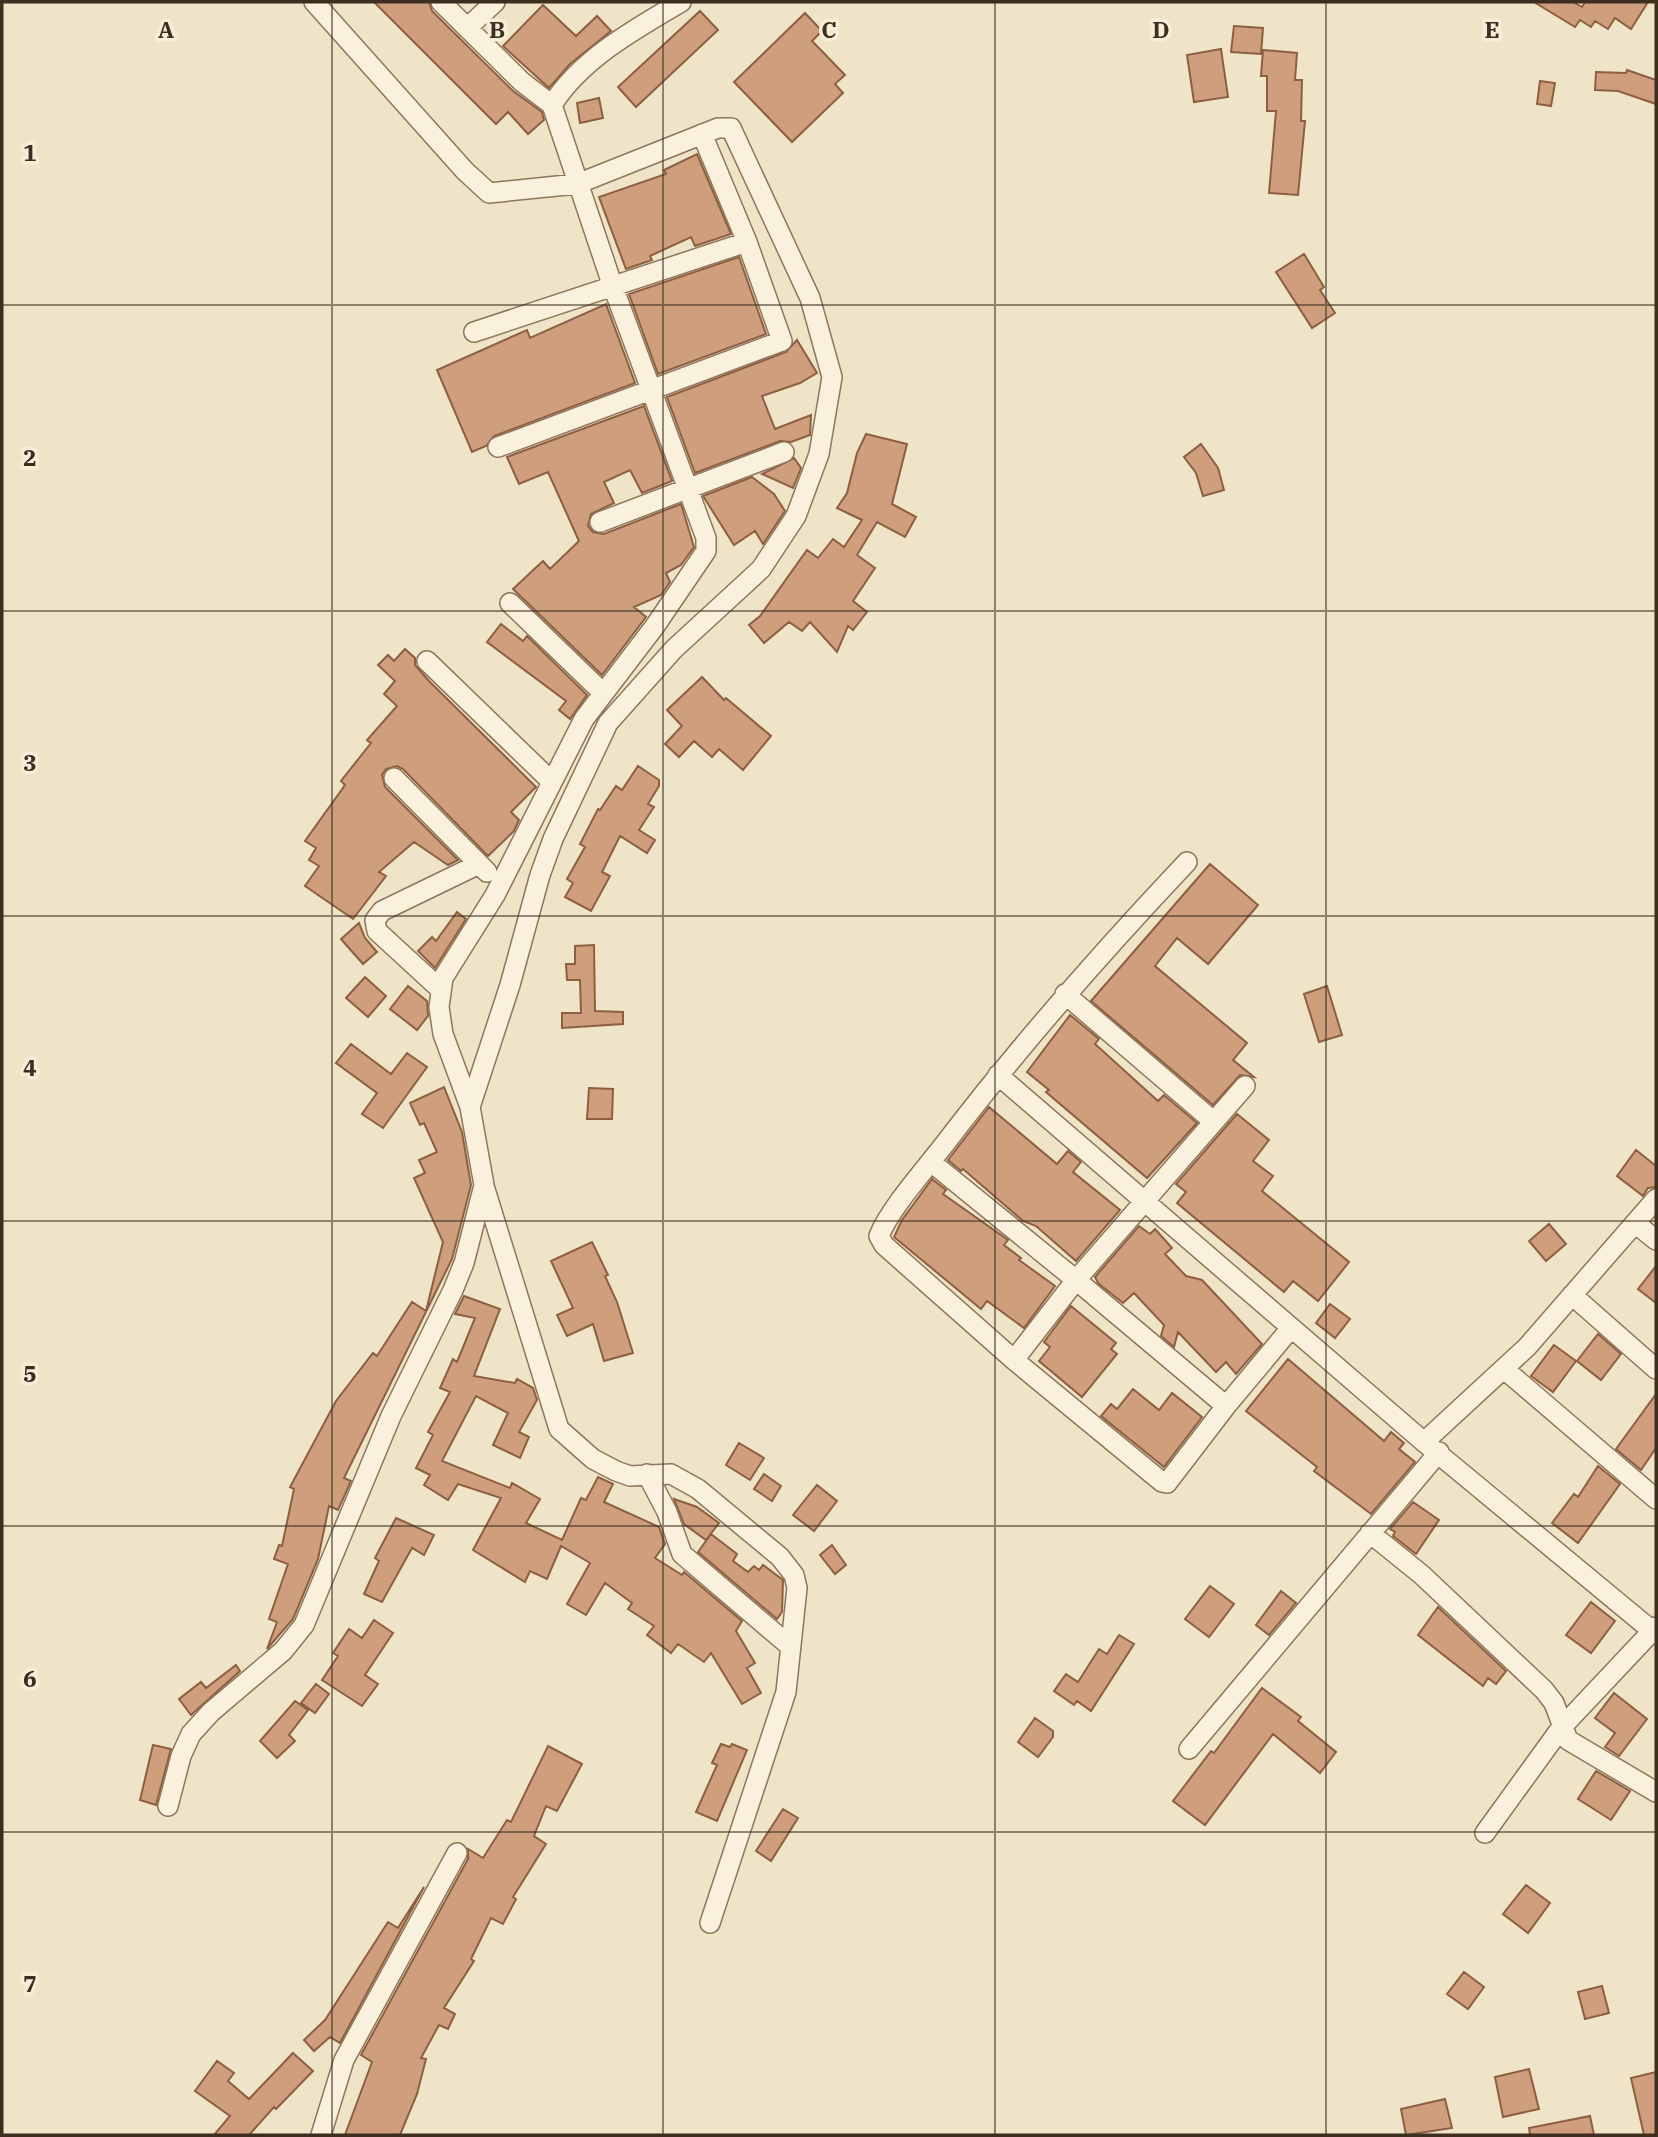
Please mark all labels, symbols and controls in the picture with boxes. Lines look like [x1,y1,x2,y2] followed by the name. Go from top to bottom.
[158,14,174,44] text: A
[489,14,505,44] text: B
[821,14,837,44] text: C
[1152,14,1170,44] text: D
[1484,14,1500,44] text: E
[23,137,37,167] text: 1
[23,442,37,472] text: 2
[23,747,37,777] text: 3
[23,1052,37,1082] text: 4
[23,1358,37,1388] text: 5
[23,1663,37,1693] text: 6
[23,1968,37,1998] text: 7

